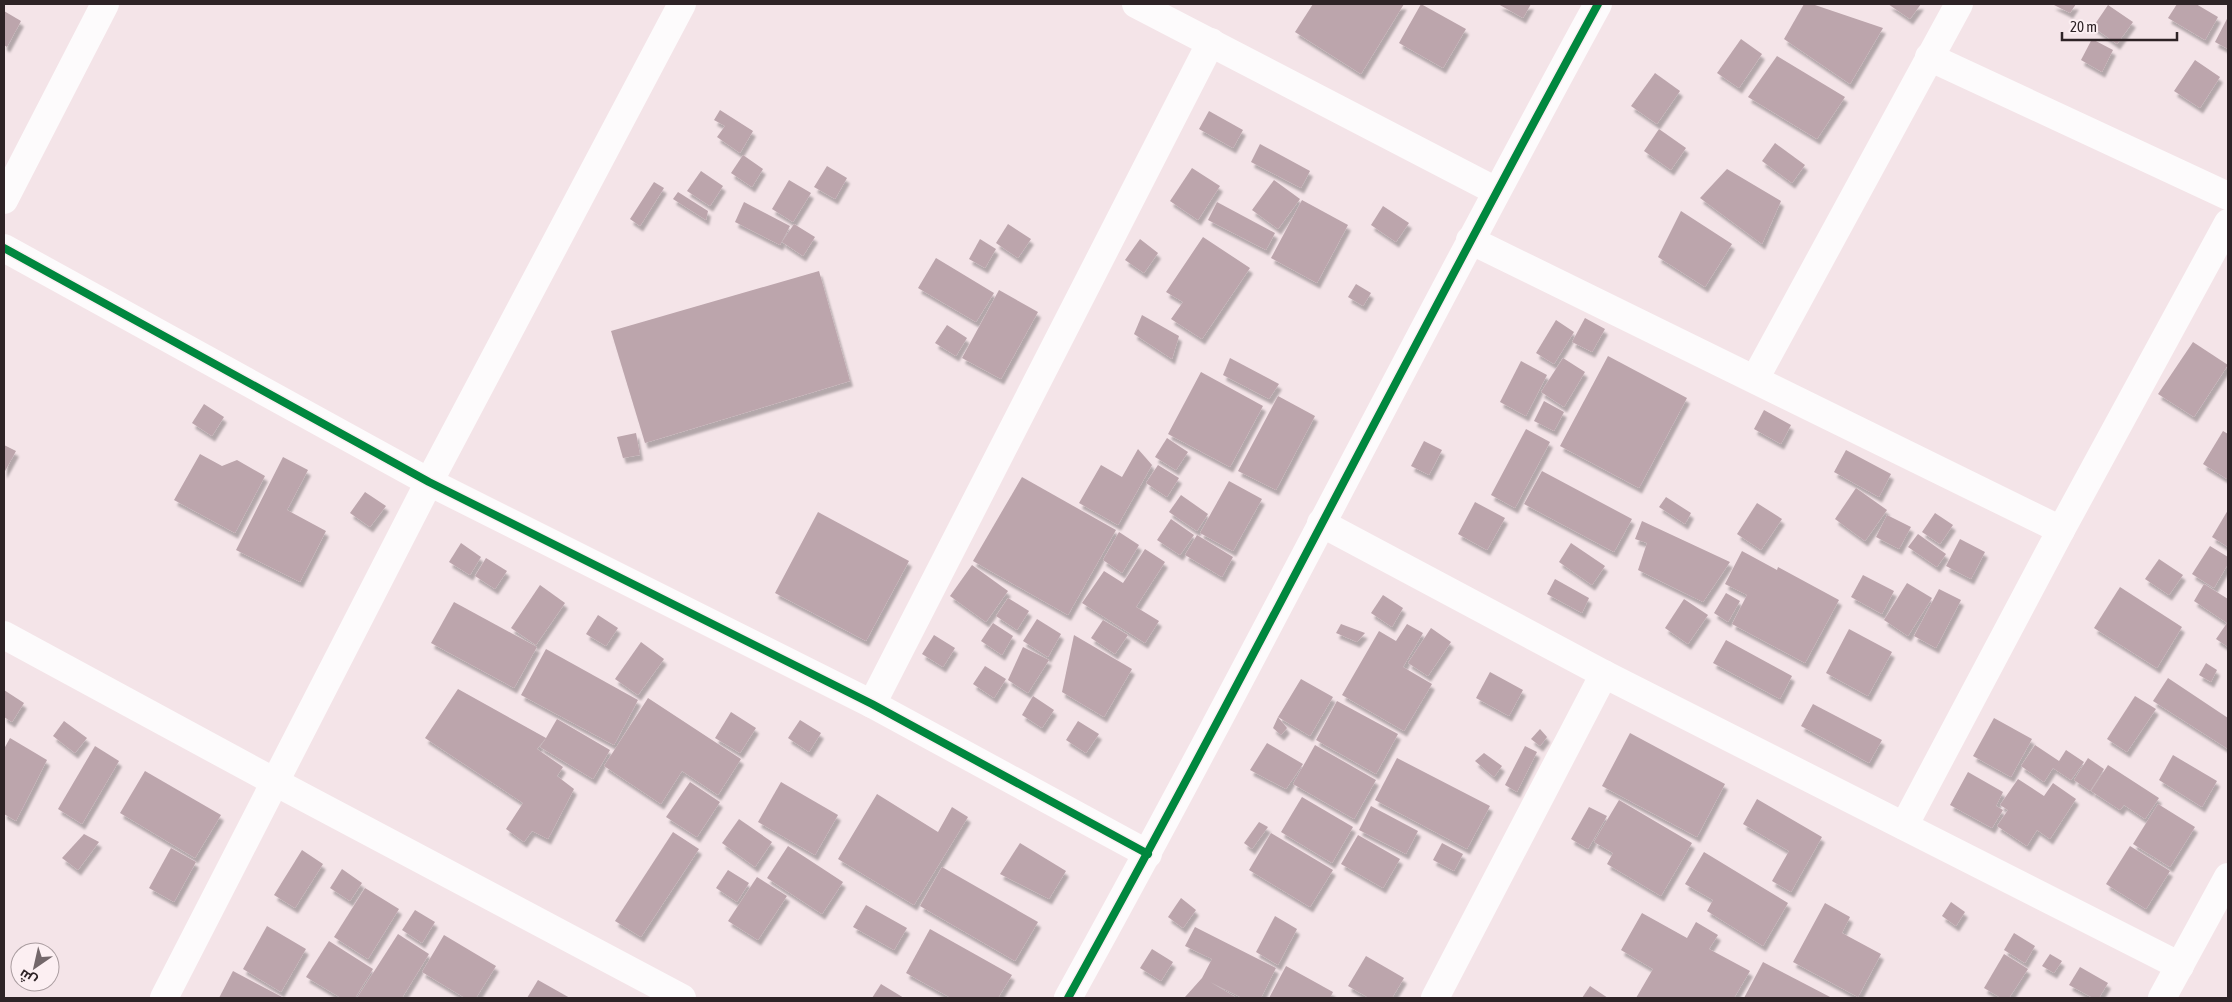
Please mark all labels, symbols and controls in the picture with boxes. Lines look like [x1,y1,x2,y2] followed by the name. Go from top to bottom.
[2062,10,2177,42] scale bar
[2070,18,2097,35] text: 20 m
[10,942,60,992] north arrow
[16,965,40,989] text: ش

